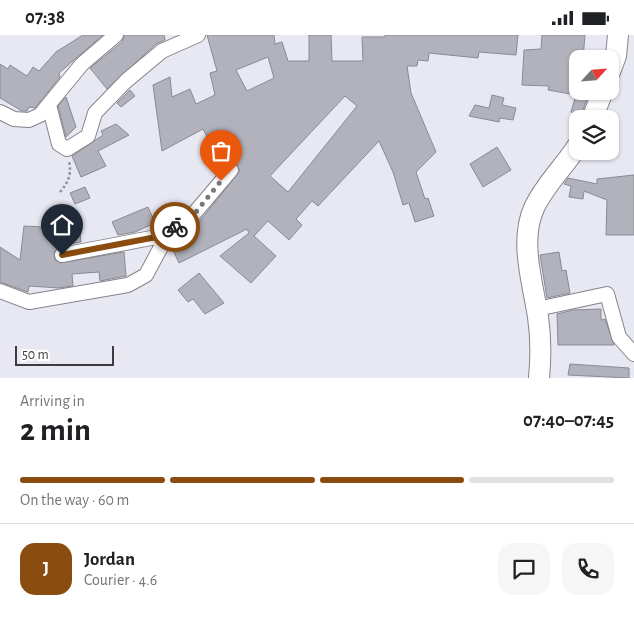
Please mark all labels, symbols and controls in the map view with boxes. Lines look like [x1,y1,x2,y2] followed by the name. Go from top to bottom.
[25,8,65,27] text: 07:38
[569,50,619,100] north arrow
[569,50,619,160] map controls
[569,110,619,160] button: layers
[200,130,242,181] pin
[207,137,235,165] icon: bag
[150,202,200,252] courier
[41,204,83,255] pin
[48,211,76,239] icon: home
[161,213,189,241] icon: bike
[15,343,114,366] scale bar
[22,348,49,362] text: 50 m
[20,393,85,409] text: Arriving in
[523,411,614,430] text: 07:40–07:45
[20,414,91,446] text: 2 min
[20,492,129,508] text: On the way · 60 m
[498,543,550,595] button: chat
[562,543,614,595] button: phone
[84,550,135,569] text: Jordan
[43,559,49,578] text: J
[84,572,157,588] text: Courier · 4.6

